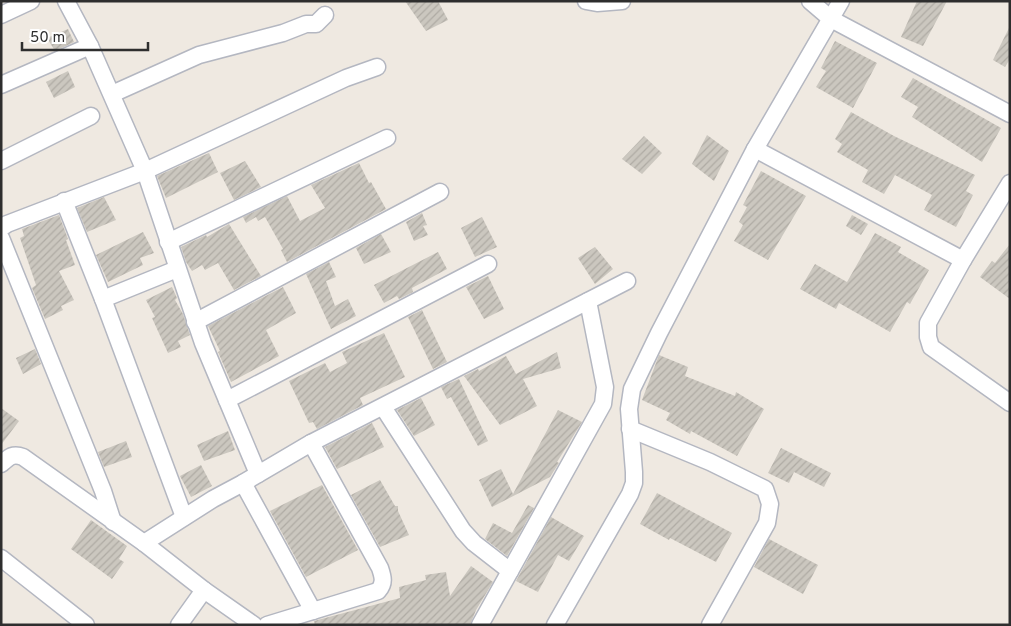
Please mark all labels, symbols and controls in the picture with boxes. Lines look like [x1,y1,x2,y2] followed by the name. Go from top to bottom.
[22,20,149,52] scale bar
[30,29,65,48] text: 50 m

